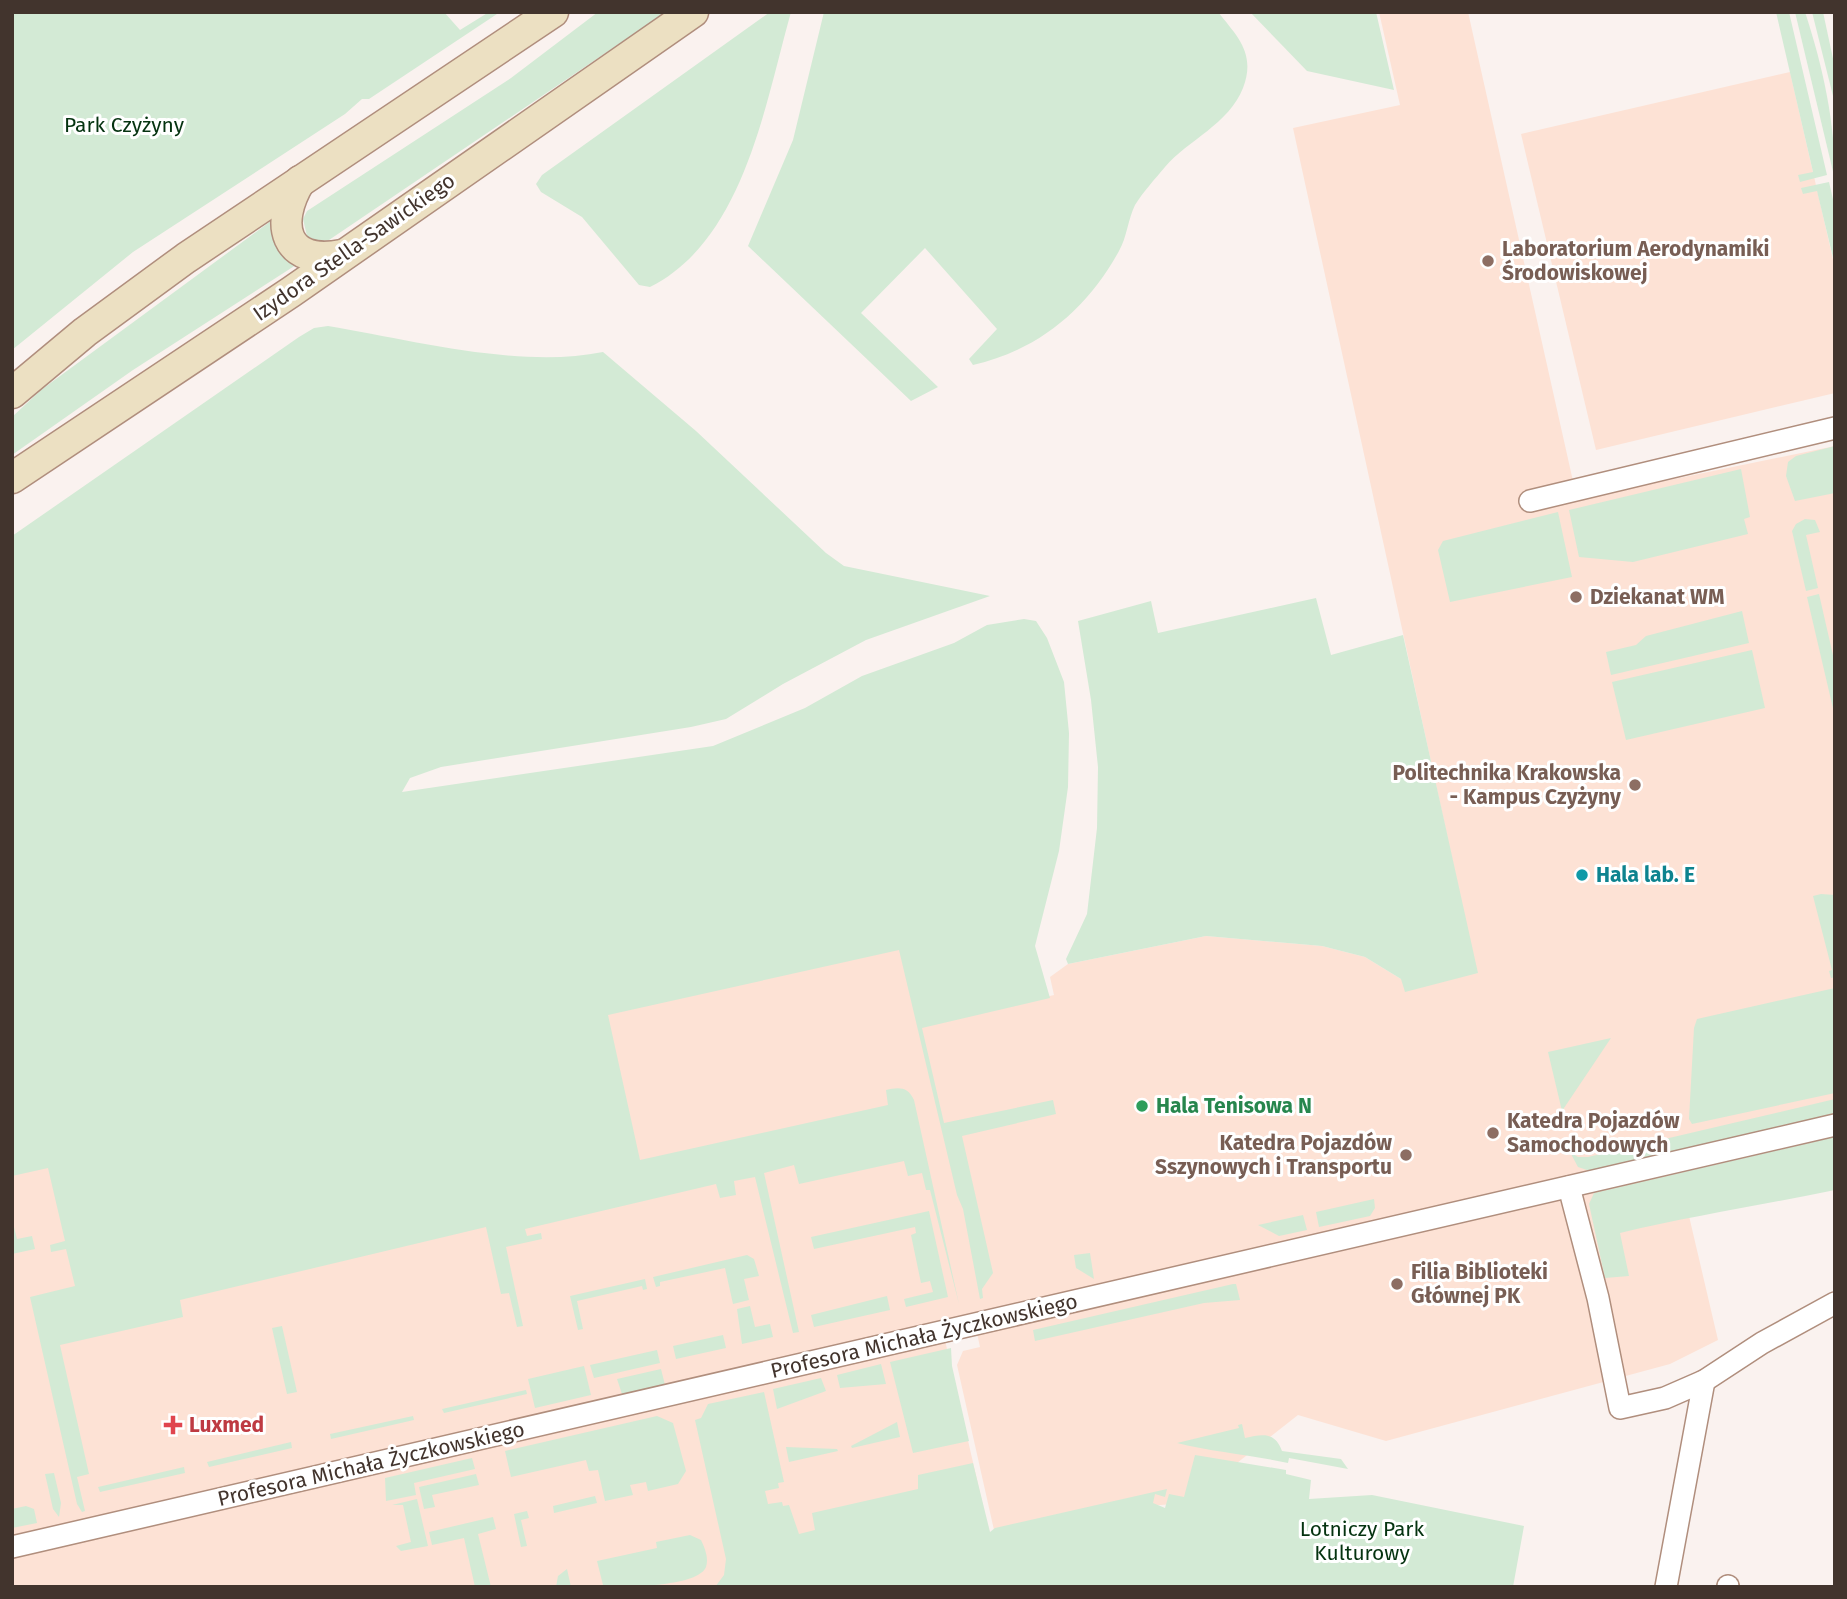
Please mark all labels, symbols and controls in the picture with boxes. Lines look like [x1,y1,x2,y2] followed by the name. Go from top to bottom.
[64,112,185,138] park label: Park Czyżyny
[248,167,460,327] street label: Izydora Stella-Sawickiego
[1502,236,1769,286] place label: Laboratorium Aerodynamiki Środowiskowej
[1480,253,1496,269] marker: Laboratorium Aerodynamiki Środowiskowej
[1590,584,1724,610] place label: Dziekanat WM
[1568,589,1584,605] marker: Dziekanat WM
[1393,760,1621,810] place label: Politechnika Krakowska - Kampus Czyżyny
[1627,777,1643,793] marker: Politechnika Krakowska - Kampus Czyżyny
[1596,862,1695,888] place label: Hala lab. E
[1574,867,1590,883] marker: Hala lab. E
[1156,1093,1312,1119] place label: Hala Tenisowa N
[1134,1098,1150,1114] marker: Hala Tenisowa N
[1507,1108,1680,1158] place label: Katedra Pojazdów Samochodowych
[1485,1125,1501,1141] marker: Katedra Pojazdów Samochodowych
[1155,1130,1392,1180] place label: Katedra Pojazdów Sszynowych i Transportu
[1398,1147,1414,1163] marker: Katedra Pojazdów Sszynowych i Transportu
[1411,1259,1548,1309] place label: Filia Biblioteki Głównej PK
[1389,1276,1405,1292] marker: Filia Biblioteki Głównej PK
[768,1288,1080,1384] street label: Profesora Michała Życzkowskiego
[189,1412,264,1438] place label: Luxmed
[163,1415,183,1435] marker: Luxmed
[215,1416,527,1512] street label: Profesora Michała Życzkowskiego
[1300,1516,1424,1566] park label: Lotniczy Park Kulturowy

